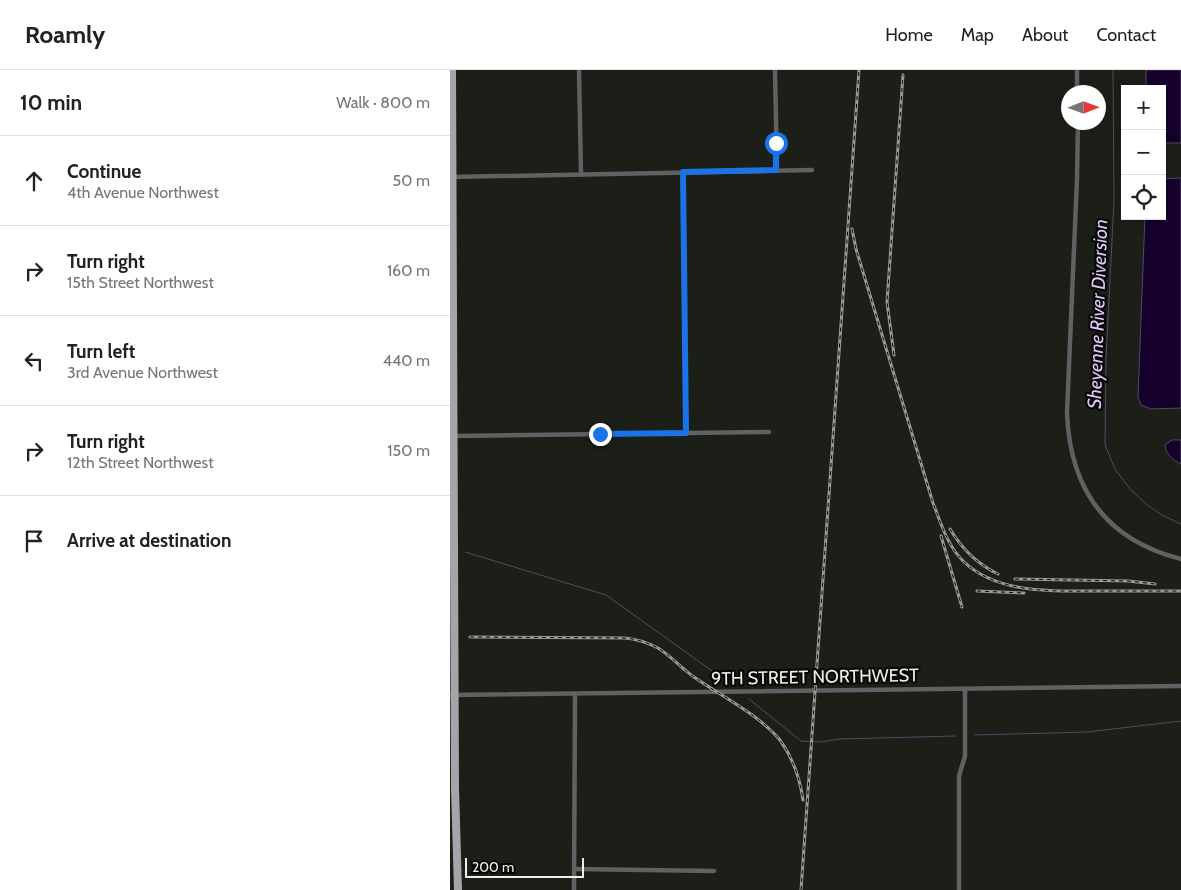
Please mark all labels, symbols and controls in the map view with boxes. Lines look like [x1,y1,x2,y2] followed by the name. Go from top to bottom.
[25,20,105,49] text: Roamly
[885,24,933,46] text: Home
[961,24,994,46] text: Map
[1022,24,1068,46] text: About
[1096,24,1156,46] text: Contact
[1061,85,1106,130] north arrow
[1121,85,1166,220] map controls
[1121,85,1166,130] button: +
[20,90,82,115] text: 10 min
[336,93,430,112] text: Walk · 800 m
[1121,130,1166,175] button: −
[765,132,788,155] route start
[67,160,141,183] text: Continue
[20,167,48,195] icon: ahead
[393,171,430,190] text: 50 m
[1121,175,1166,220] button: locate
[67,183,219,202] text: 4th Avenue Northwest
[1083,219,1112,409] water label: Sheyenne River Diversion
[67,250,145,273] text: Turn right
[20,257,48,285] icon: right
[387,261,430,280] text: 160 m
[67,273,214,292] text: 15th Street Northwest
[67,340,135,363] text: Turn left
[20,347,48,375] icon: left
[383,351,430,370] text: 440 m
[67,363,218,382] text: 3rd Avenue Northwest
[589,423,612,446] route end
[67,430,145,453] text: Turn right
[20,437,48,465] icon: right
[387,441,430,460] text: 150 m
[67,453,214,472] text: 12th Street Northwest
[20,527,48,555] icon: arrive
[67,529,231,552] text: Arrive at destination
[711,664,919,690] street label: 9TH STREET NORTHWEST
[465,855,584,878] scale bar
[472,858,514,876] text: 200 m

